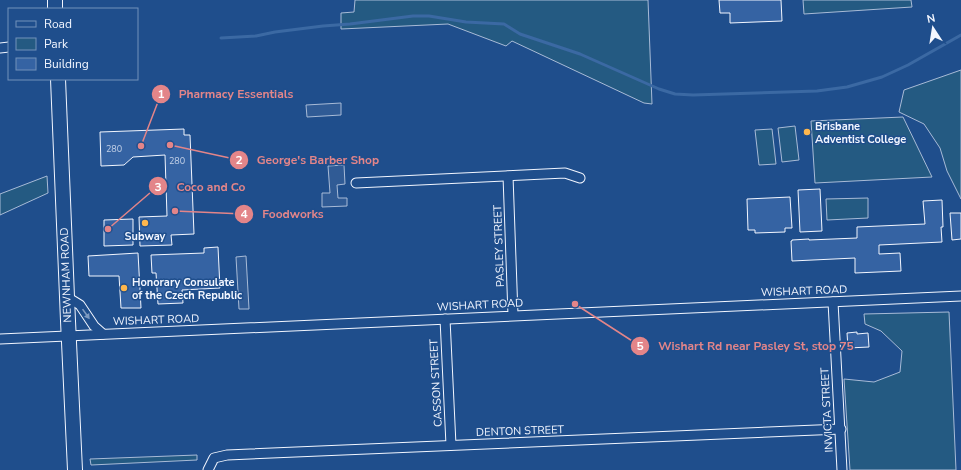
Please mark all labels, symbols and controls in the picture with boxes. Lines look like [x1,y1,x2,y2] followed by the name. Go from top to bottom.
[8,8,138,80] legend
[913,8,953,48] north arrow
[925,11,937,27] text: N
[44,16,72,32] text: Road
[44,36,69,52] text: Park
[44,56,89,72] text: Building
[151,82,302,106] callout: Pharmacy Essentials
[157,86,165,102] text: 1
[179,86,293,102] text: Pharmacy Essentials
[815,119,906,147] place label: Brisbane Adventist College
[802,127,812,137] marker: Brisbane Adventist College
[106,143,122,155] house number: 280
[229,148,388,172] callout: George's Barber Shop
[235,152,243,168] text: 2
[257,152,379,168] text: George's Barber Shop
[169,155,185,167] house number: 280
[148,174,253,198] callout: Coco and Co
[154,179,162,195] text: 3
[176,179,246,195] text: Coco and Co
[234,202,332,226] callout: Foodworks
[490,204,508,287] street label: PASLEY STREET
[240,206,248,222] text: 4
[262,206,324,222] text: Foodworks
[140,218,150,228] marker: Subway
[57,227,75,323] street label: NEWNHAM ROAD
[125,229,166,244] place label: Subway
[132,275,243,303] place label: Honorary Consulate of the Czech Republic
[761,282,847,300] street label: WISHART ROAD
[119,283,129,293] marker: Honorary Consulate of the Czech Republic
[436,295,524,315] street label: WISHART ROAD
[82,309,90,319] one-way arrow
[113,311,199,329] street label: WISHART ROAD
[630,334,862,358] callout: Wishart Rd near Pasley St, stop 75
[426,338,446,427] street label: CASSON STREET
[636,338,644,354] text: 5
[658,338,854,354] text: Wishart Rd near Pasley St, stop 75
[817,367,837,453] street label: INVICTA STREET
[476,422,565,440] street label: DENTON STREET

